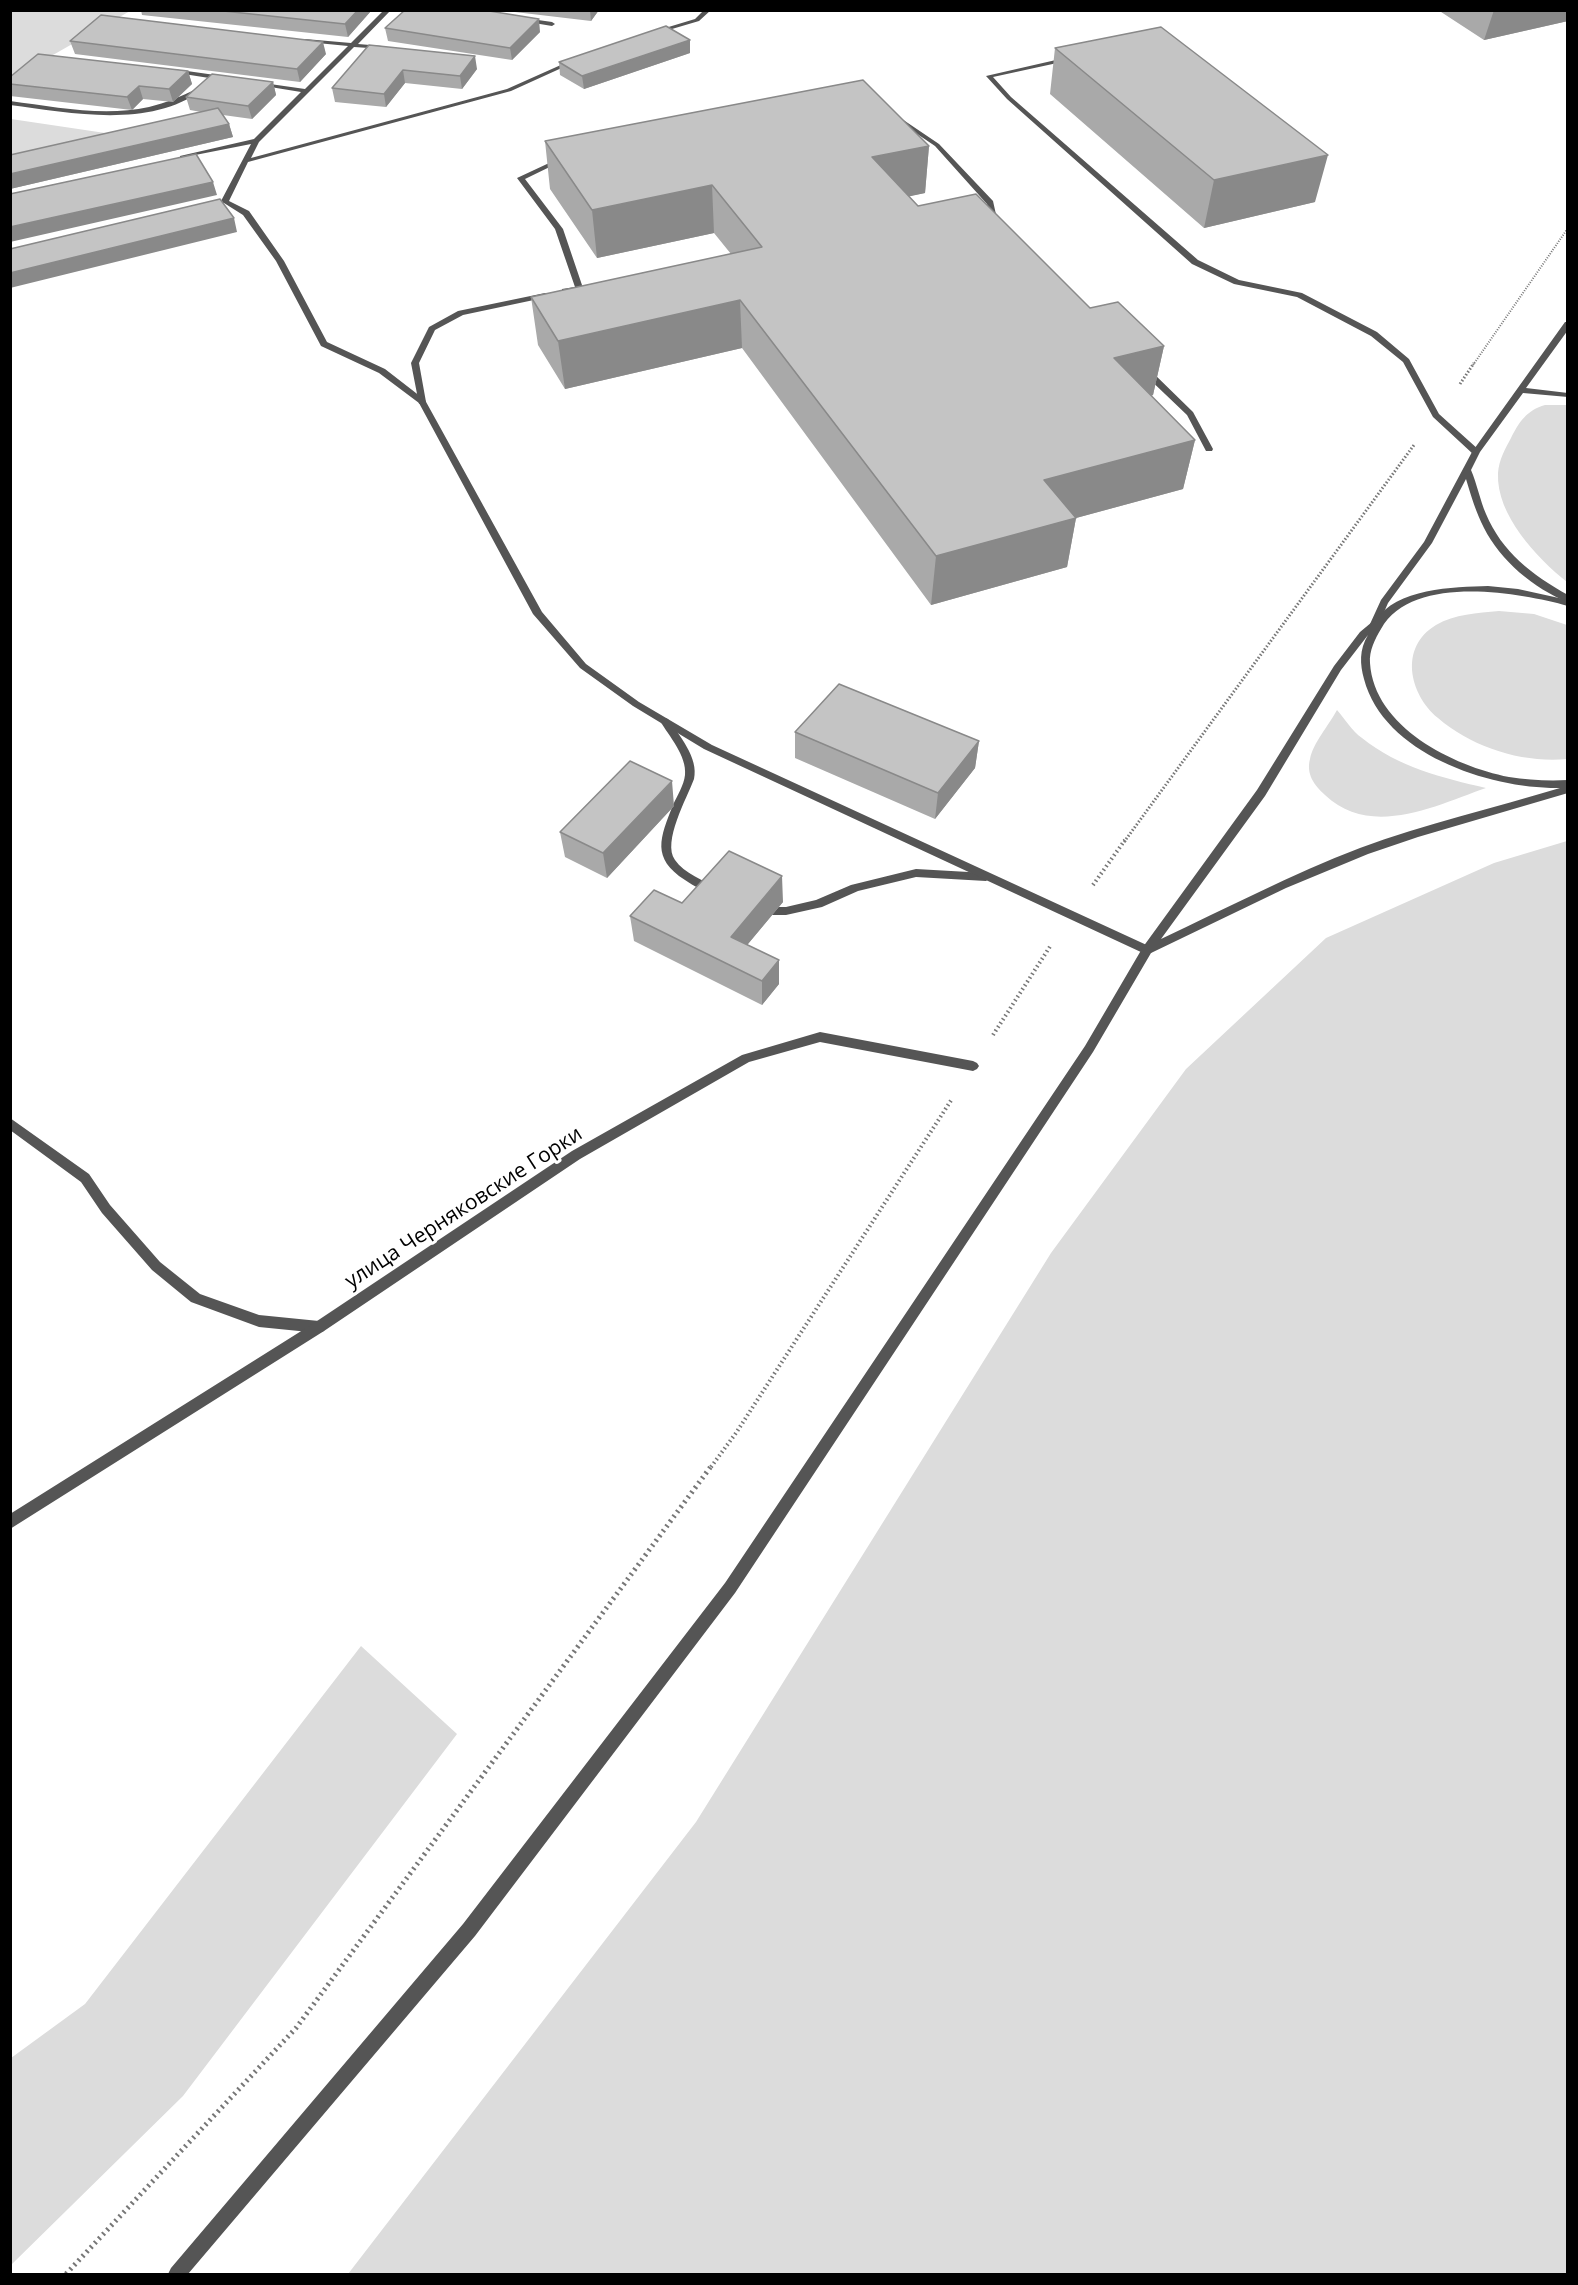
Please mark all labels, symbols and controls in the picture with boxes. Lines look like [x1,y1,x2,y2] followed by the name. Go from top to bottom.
[341,1122,587,1294] street label: улица Черняковские Горки

